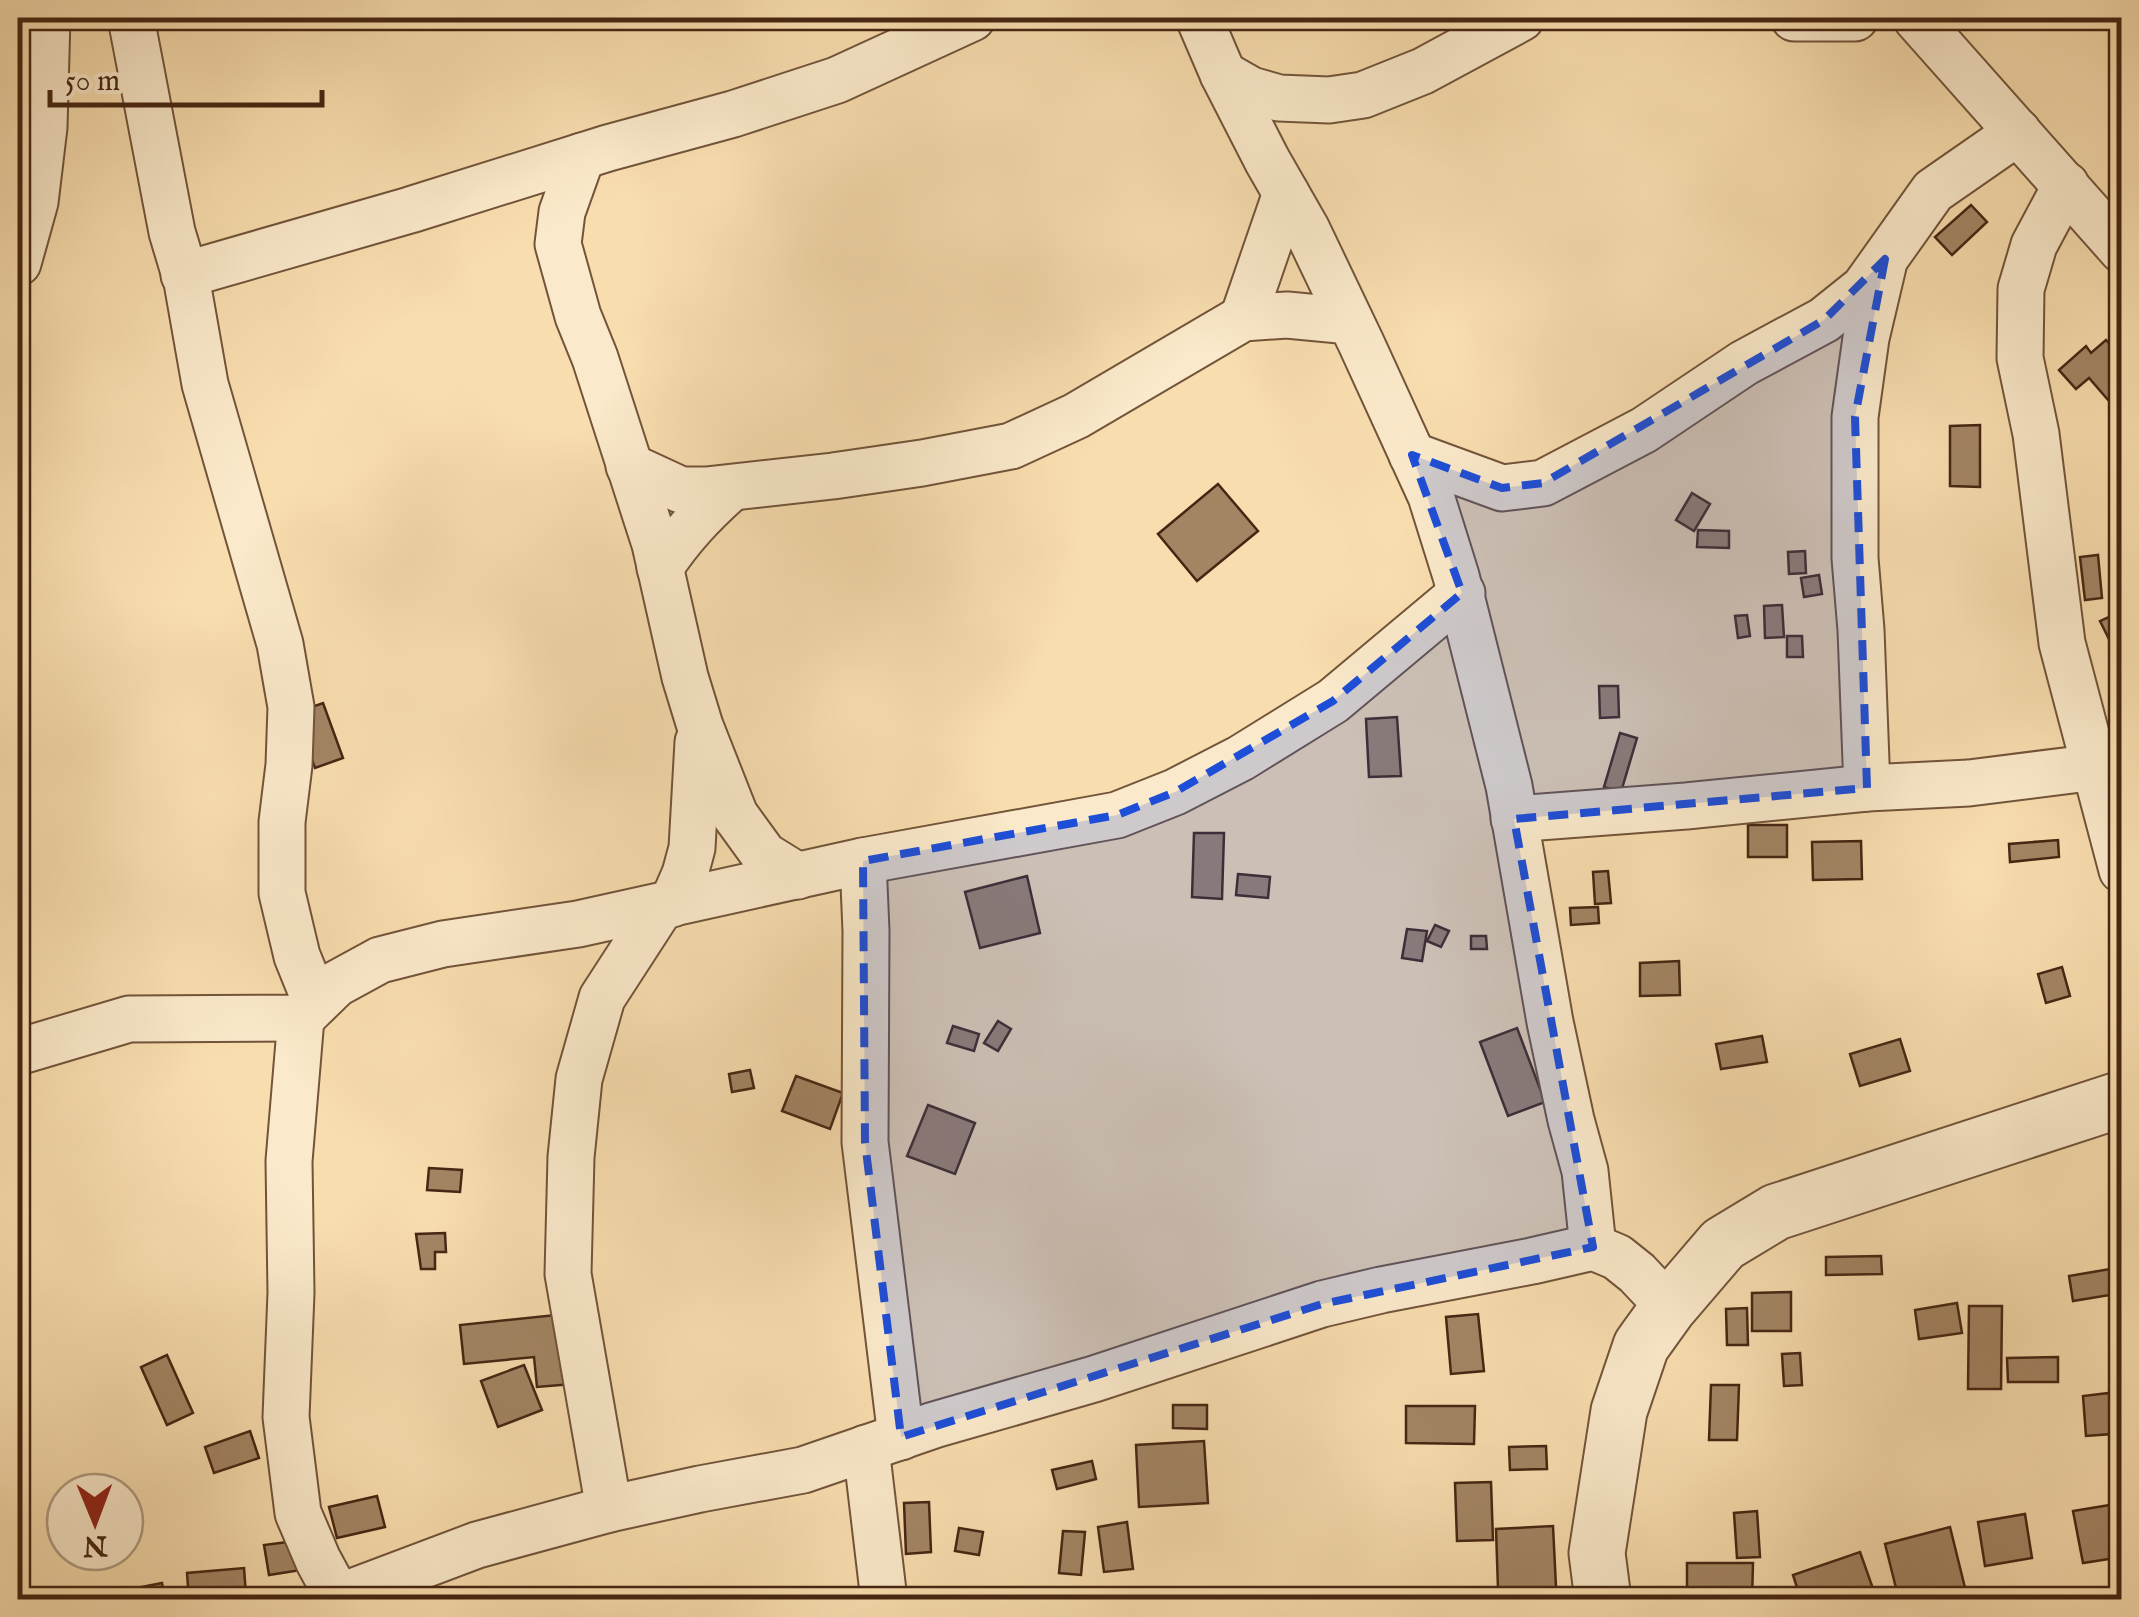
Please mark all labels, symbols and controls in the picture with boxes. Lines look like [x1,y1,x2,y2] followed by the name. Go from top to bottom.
[50,45,322,107] scale bar
[65,63,120,101] text: 50 m
[45,1472,145,1572] north arrow
[83,1527,109,1562] text: N

